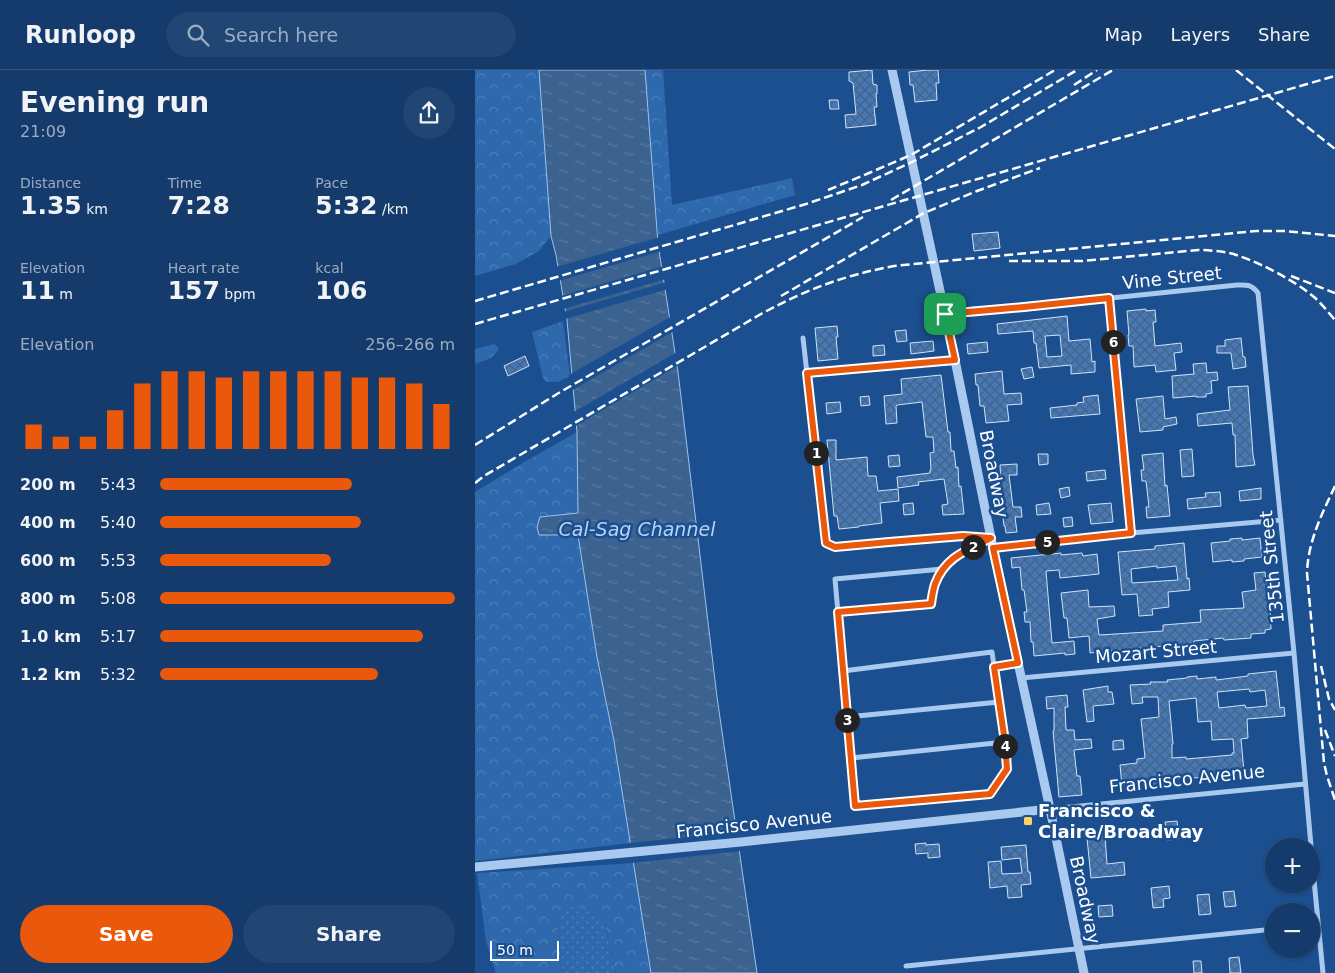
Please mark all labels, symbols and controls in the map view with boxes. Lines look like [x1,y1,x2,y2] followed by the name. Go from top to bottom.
[166,12,516,57] search box
[25,21,136,49] text: Runloop
[184,21,212,49] icon: search
[224,24,338,46] text: Search here
[1104,24,1142,45] text: Map
[1170,24,1230,45] text: Layers
[1258,24,1310,45] text: Share
[20,86,209,119] text: Evening run
[403,87,455,139] button: share
[20,122,66,141] text: 21:09
[20,175,81,191] text: Distance
[168,175,202,191] text: Time
[315,175,348,191] text: Pace
[20,191,82,220] text: 1.35
[168,191,230,220] text: 7:28
[315,191,378,220] text: 5:32
[82,201,108,217] text: km
[378,201,408,217] text: /km
[20,260,85,276] text: Elevation
[168,260,240,276] text: Heart rate
[315,260,344,276] text: kcal
[1121,262,1223,293] street label: Vine Street
[20,276,55,305] text: 11
[168,276,220,305] text: 157
[315,276,368,305] text: 106
[55,286,73,302] text: m
[220,286,256,302] text: bpm
[924,293,966,335] pin
[931,300,959,328] icon: arrive
[1101,330,1125,354] pin: 6
[1109,334,1118,350] text: 6
[20,335,94,354] text: Elevation
[365,335,455,354] text: 256–266 m
[976,428,1013,520] street label: Broadway
[803,440,829,466] pin: 1
[812,445,821,461] text: 1
[20,475,76,494] text: 200 m
[100,475,136,494] text: 5:43
[1255,510,1288,624] street label: 135th Street
[20,513,76,532] text: 400 m
[100,513,136,532] text: 5:40
[559,518,716,540] water label: Cal-Sag Channel
[1035,530,1059,554] pin: 5
[961,534,985,560] pin: 2
[1043,534,1052,550] text: 5
[969,539,978,555] text: 2
[20,551,76,570] text: 600 m
[100,551,136,570] text: 5:53
[20,589,76,608] text: 800 m
[100,589,136,608] text: 5:08
[20,627,81,646] text: 1.0 km
[100,627,136,646] text: 5:17
[1094,636,1218,667] street label: Mozart Street
[20,665,81,684] text: 1.2 km
[100,665,136,684] text: 5:32
[835,708,859,732] pin: 3
[843,712,852,728] text: 3
[993,734,1017,758] pin: 4
[1001,738,1010,754] text: 4
[1108,760,1266,797] street label: Francisco Avenue
[1038,800,1204,842] place label: Francisco & Claire/Broadway
[675,805,833,842] street label: Francisco Avenue
[1022,815,1034,827] marker: Francisco & Claire/Broadway
[1265,838,1320,958] map controls
[1265,838,1320,893] button: +
[1066,854,1105,946] street label: Broadway
[1265,903,1320,958] button: −
[20,905,233,963] button: Save
[243,905,455,963] button: Share
[490,938,559,961] scale bar
[497,942,533,958] text: 50 m

